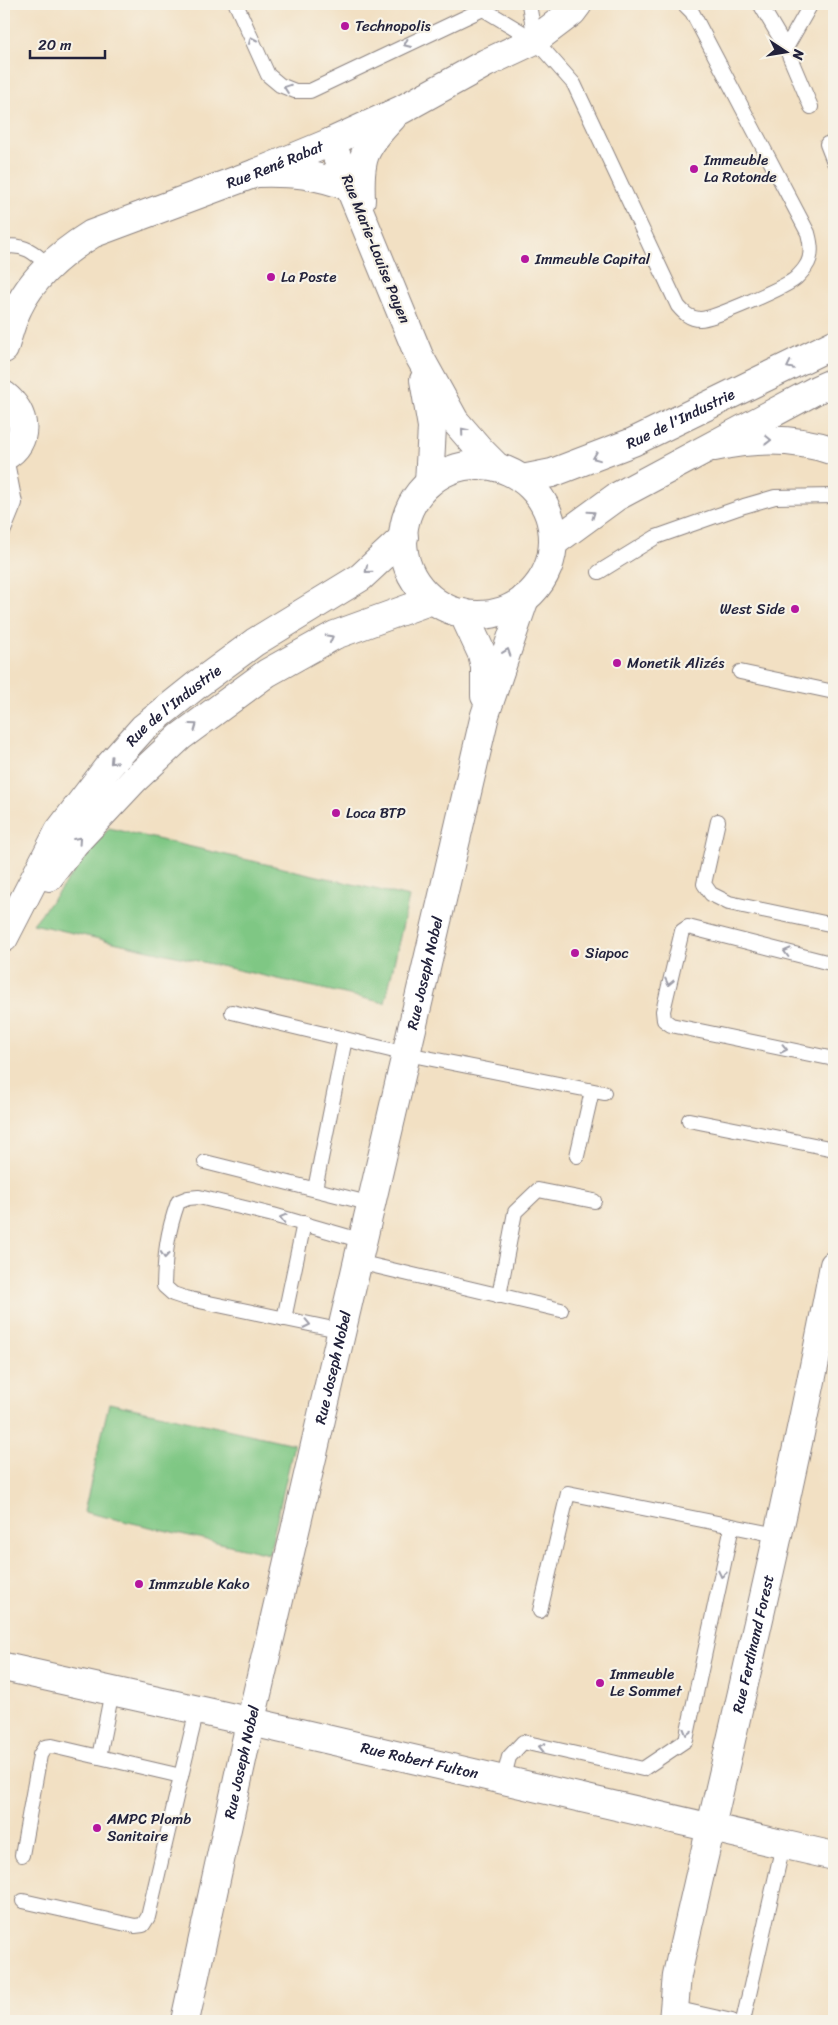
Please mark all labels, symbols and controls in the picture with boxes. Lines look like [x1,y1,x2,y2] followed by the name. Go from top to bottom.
[355,13,432,39] place label: Technopolis
[339,20,351,32] marker: Technopolis
[30,28,105,60] scale bar
[760,28,810,78] north arrow
[38,32,72,58] text: 20 m
[247,36,258,45] one-way arrow
[403,38,412,49] one-way arrow
[785,46,812,62] text: N
[283,84,292,94] one-way arrow
[223,133,328,196] street label: Rue René Rabat
[703,147,777,190] place label: Immeuble La Rotonde
[688,163,700,175] marker: Immeuble La Rotonde
[334,170,418,328] street label: Rue Marie-Louise Payen
[534,246,651,272] place label: Immeuble Capital
[519,253,531,265] marker: Immeuble Capital
[281,264,336,290] place label: La Poste
[265,271,277,283] marker: La Poste
[787,360,796,370] one-way arrow
[622,381,739,456] street label: Rue de l'Industrie
[461,428,470,437] one-way arrow
[764,435,772,445] one-way arrow
[592,451,601,462] one-way arrow
[586,511,596,520] one-way arrow
[365,565,374,573] one-way arrow
[720,596,785,622] place label: West Side
[789,603,801,615] marker: West Side
[325,634,334,644] one-way arrow
[501,649,511,657] one-way arrow
[627,650,725,676] place label: Monetik Alizés
[611,657,623,669] marker: Monetik Alizés
[119,658,227,753] street label: Rue de l'Industrie
[188,723,198,732] one-way arrow
[110,755,119,764] one-way arrow
[346,800,406,826] place label: Loca BTP
[330,807,342,819] marker: Loca BTP
[72,836,81,845] one-way arrow
[399,913,451,1032] street label: Rue Joseph Nobel
[585,940,629,966] place label: Siapoc
[569,947,581,959] marker: Siapoc
[782,947,791,958] one-way arrow
[664,978,675,987] one-way arrow
[780,1043,789,1053] one-way arrow
[278,1213,287,1224] one-way arrow
[160,1251,171,1259] one-way arrow
[307,1308,359,1427] street label: Rue Joseph Nobel
[302,1318,311,1328] one-way arrow
[717,1569,728,1578] one-way arrow
[148,1571,250,1597] place label: Immzuble Kako
[725,1572,782,1715] street label: Rue Ferdinand Forest
[133,1578,145,1590] marker: Immzuble Kako
[609,1661,683,1704] place label: Immeuble Le Sommet
[594,1677,606,1689] marker: Immeuble Le Sommet
[217,1702,267,1821] street label: Rue Joseph Nobel
[682,1728,693,1737] one-way arrow
[358,1734,481,1787] street label: Rue Robert Fulton
[538,1742,546,1752] one-way arrow
[106,1806,191,1849] place label: AMPC Plomb Sanitaire
[91,1822,103,1834] marker: AMPC Plomb Sanitaire

